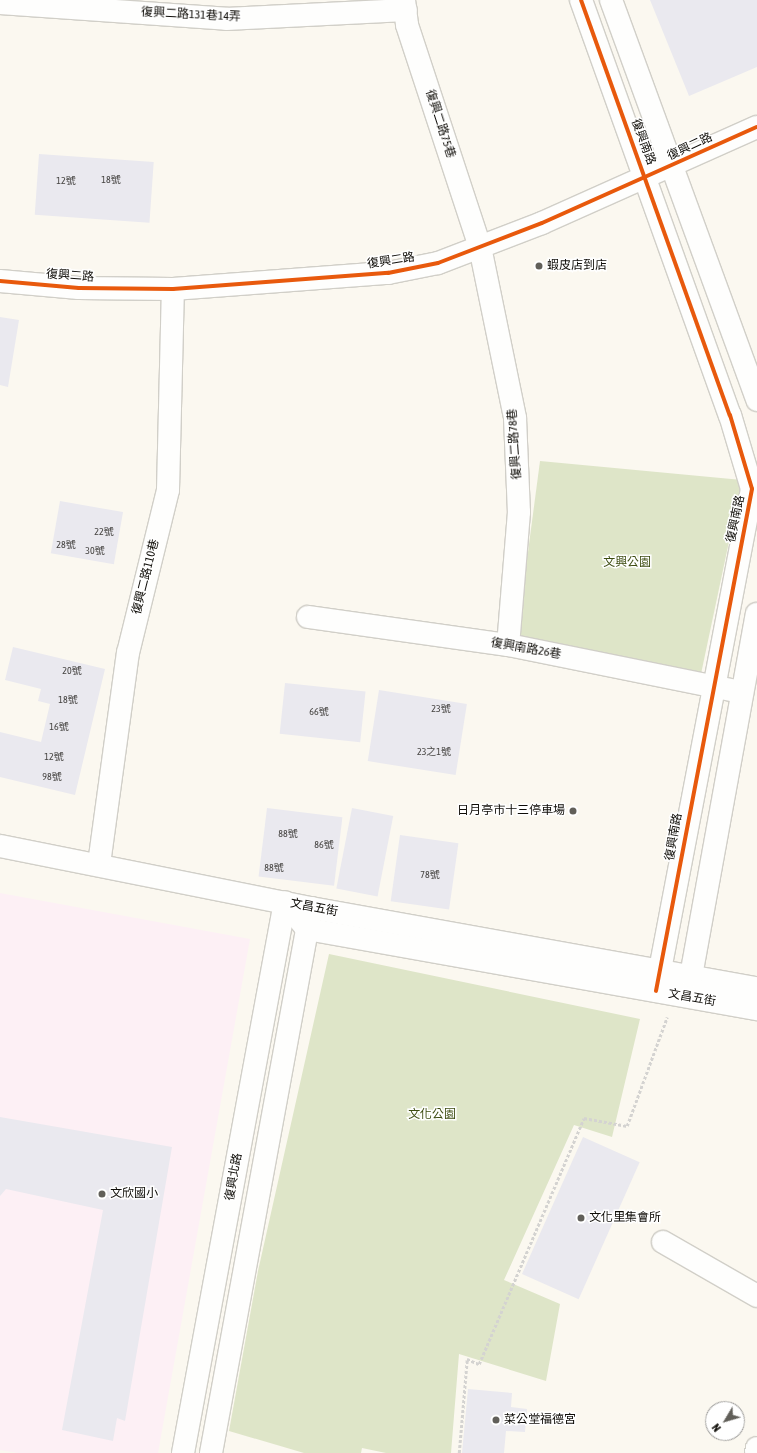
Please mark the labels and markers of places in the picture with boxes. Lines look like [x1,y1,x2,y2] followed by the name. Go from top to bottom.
[547,259,607,273] place label: 蝦皮店到店
[534,261,544,271] marker: 蝦皮店到店
[457,804,565,818] place label: 日月亭市十三停車場
[568,806,578,816] marker: 日月亭市十三停車場
[110,1187,158,1201] place label: 文欣國小
[97,1189,107,1199] marker: 文欣國小
[589,1211,661,1225] place label: 文化里集會所
[576,1213,586,1223] marker: 文化里集會所
[504,1413,576,1427] place label: 菜公堂福德宮
[491,1415,501,1425] marker: 菜公堂福德宮

